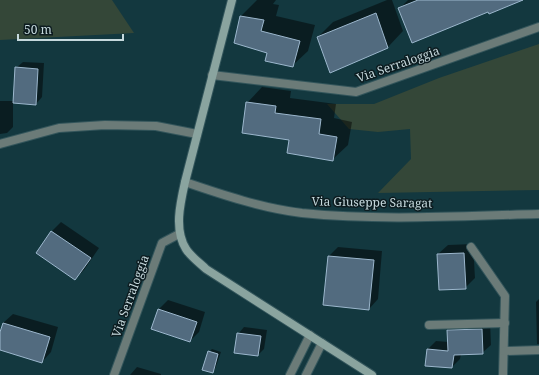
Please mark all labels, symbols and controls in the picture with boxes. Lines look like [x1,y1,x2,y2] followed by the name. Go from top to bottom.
[18,16,123,42] scale bar
[24,21,52,38] text: 50 m
[354,42,442,86] street label: Via Serraloggia
[311,192,433,212] street label: Via Giuseppe Saragat
[107,252,153,340] street label: Via Serraloggia

